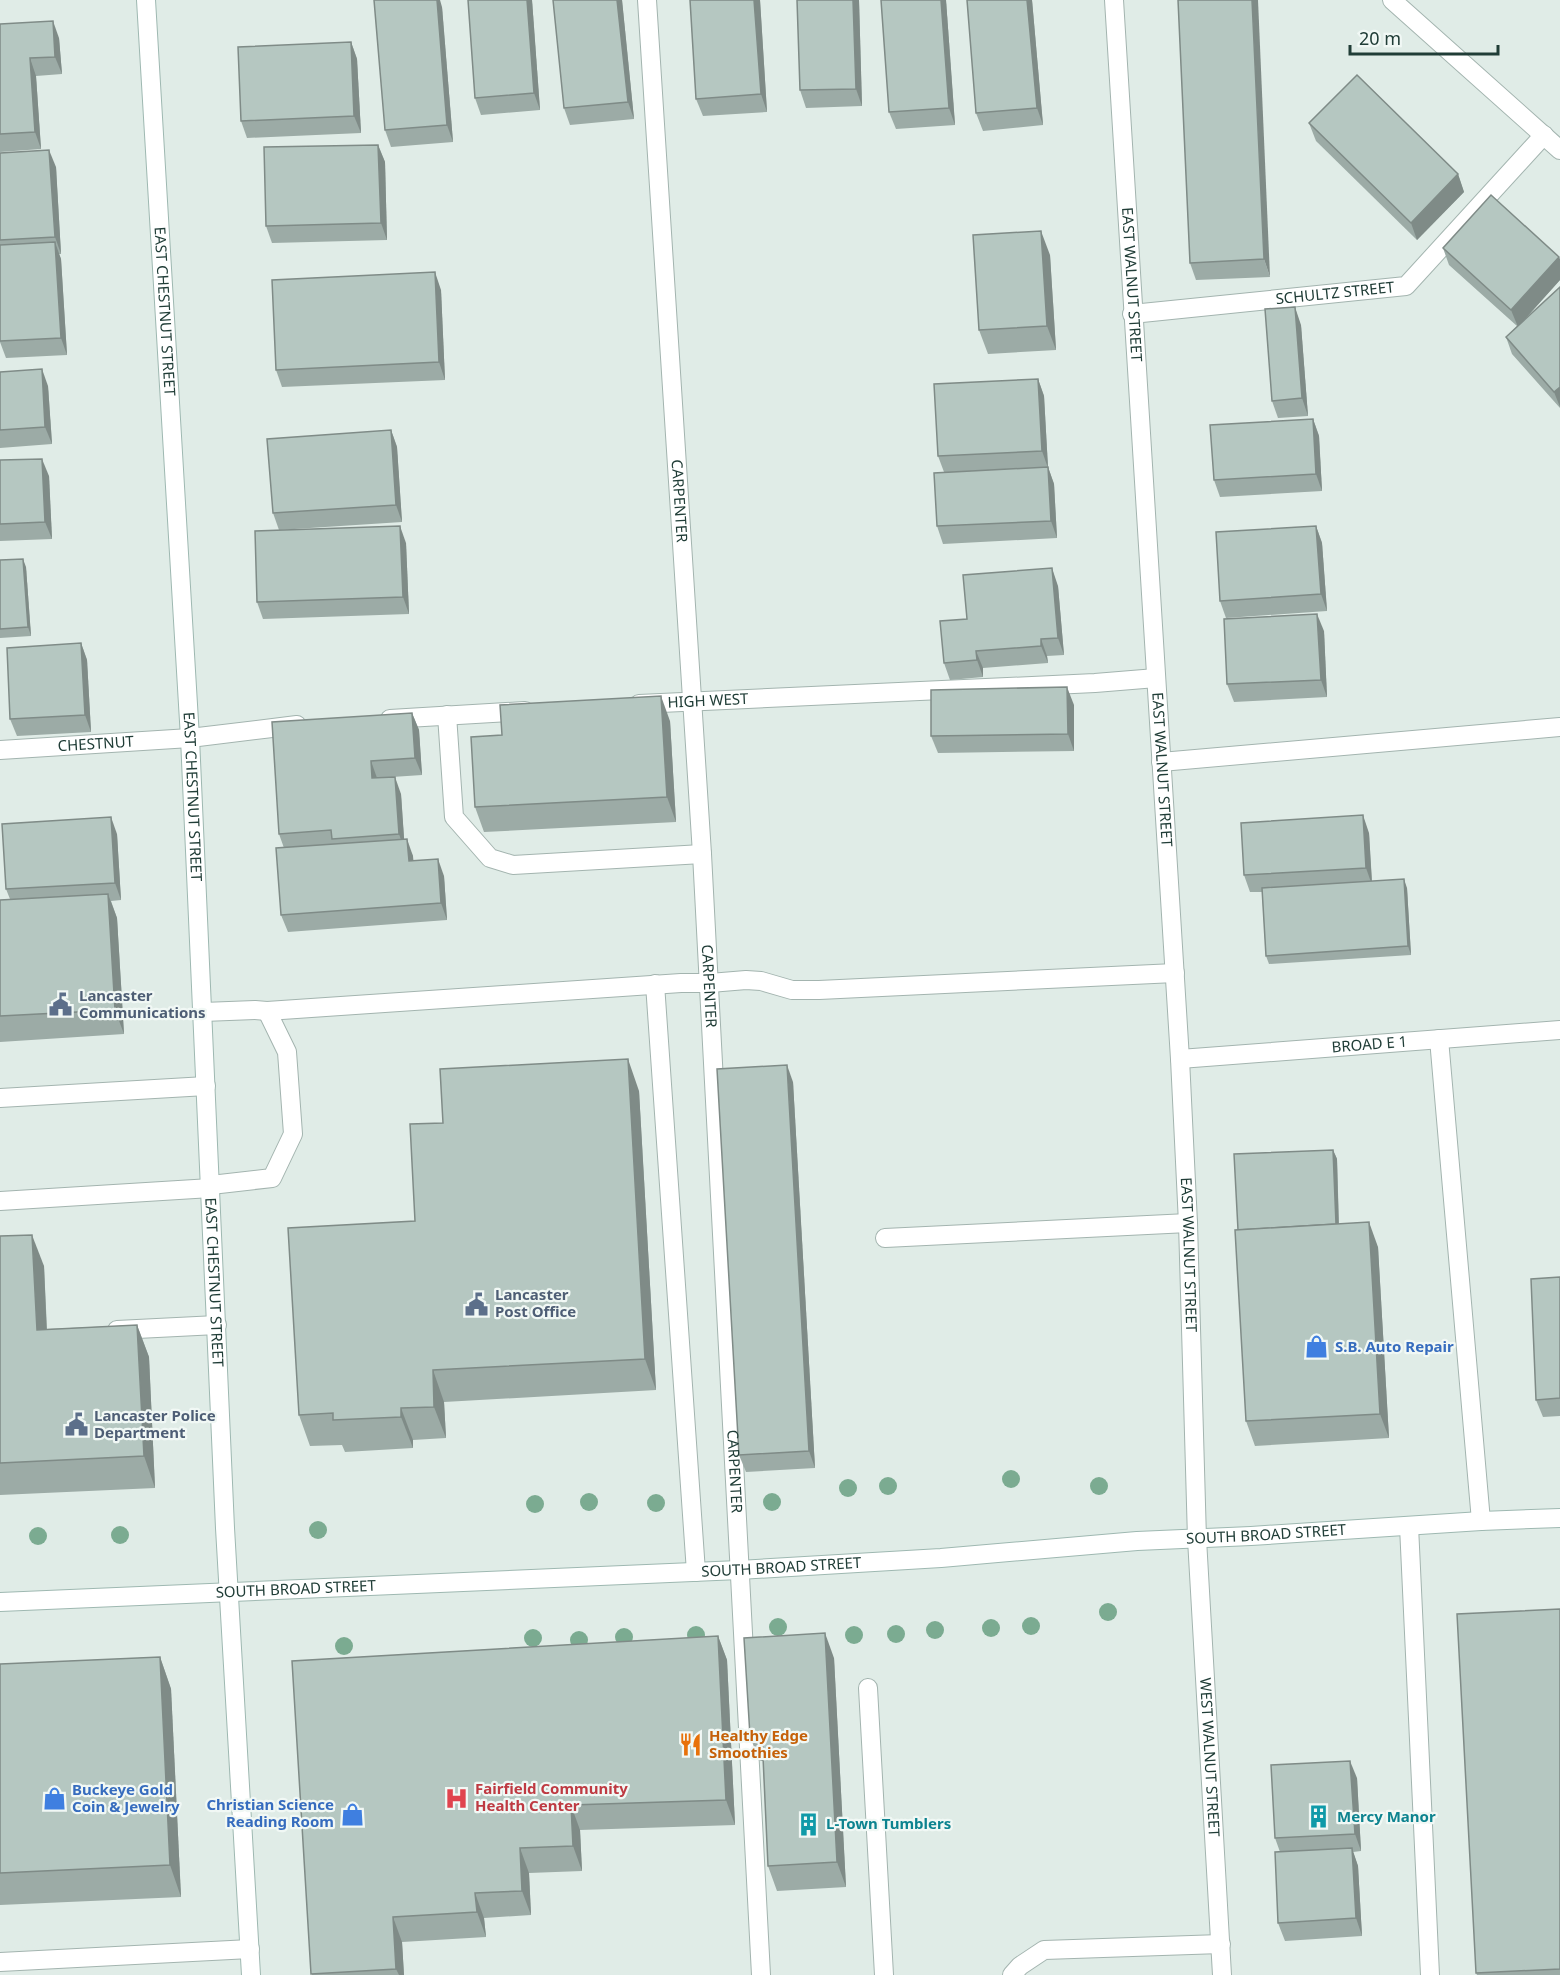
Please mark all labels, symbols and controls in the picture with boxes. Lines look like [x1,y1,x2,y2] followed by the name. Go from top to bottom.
[1350,18,1498,56] scale bar
[1359,26,1401,50] text: 20 m
[1118,206,1148,363] street label: EAST WALNUT STREET
[151,226,181,397] street label: EAST CHESTNUT STREET
[1275,276,1396,308] street label: SCHULTZ STREET
[668,459,693,544] street label: CARPENTER
[667,688,749,712] street label: HIGH WEST
[1148,692,1178,848] street label: EAST WALNUT STREET
[179,711,207,882] street label: EAST CHESTNUT STREET
[57,731,135,755] street label: CHESTNUT
[698,944,722,1029] street label: CARPENTER
[79,985,206,1022] place label: Lancaster Communications
[48,992,74,1018] public building icon: Lancaster Communications
[1331,1031,1408,1056] street label: BROAD E 1
[1177,1177,1202,1333] street label: EAST WALNUT STREET
[201,1197,229,1368] street label: EAST CHESTNUT STREET
[495,1284,576,1321] place label: Lancaster Post Office
[464,1291,490,1317] public building icon: Lancaster Post Office
[1304,1334,1330,1360] shop icon: S.B. Auto Repair
[1335,1336,1454,1356] place label: S.B. Auto Repair
[94,1405,216,1442] place label: Lancaster Police Department
[63,1412,89,1438] public building icon: Lancaster Police Department
[723,1429,748,1514] street label: CARPENTER
[1186,1519,1347,1548] street label: SOUTH BROAD STREET
[701,1552,862,1581] street label: SOUTH BROAD STREET
[215,1575,377,1602] street label: SOUTH BROAD STREET
[1196,1677,1225,1838] street label: WEST WALNUT STREET
[709,1725,808,1762] place label: Healthy Edge Smoothies
[678,1732,704,1758] restaurant icon: Healthy Edge Smoothies
[475,1778,628,1815] place label: Fairfield Community Health Center
[72,1779,180,1816] place label: Buckeye Gold Coin & Jewelry
[444,1785,470,1811] hospital icon: Fairfield Community Health Center
[41,1786,67,1812] shop icon: Buckeye Gold Coin & Jewelry
[206,1794,334,1831] place label: Christian Science Reading Room
[339,1801,365,1827] shop icon: Christian Science Reading Room
[1306,1804,1332,1830] building icon: Mercy Manor
[1337,1806,1436,1826] place label: Mercy Manor
[795,1811,821,1837] building icon: L-Town Tumblers
[826,1813,951,1833] place label: L-Town Tumblers

